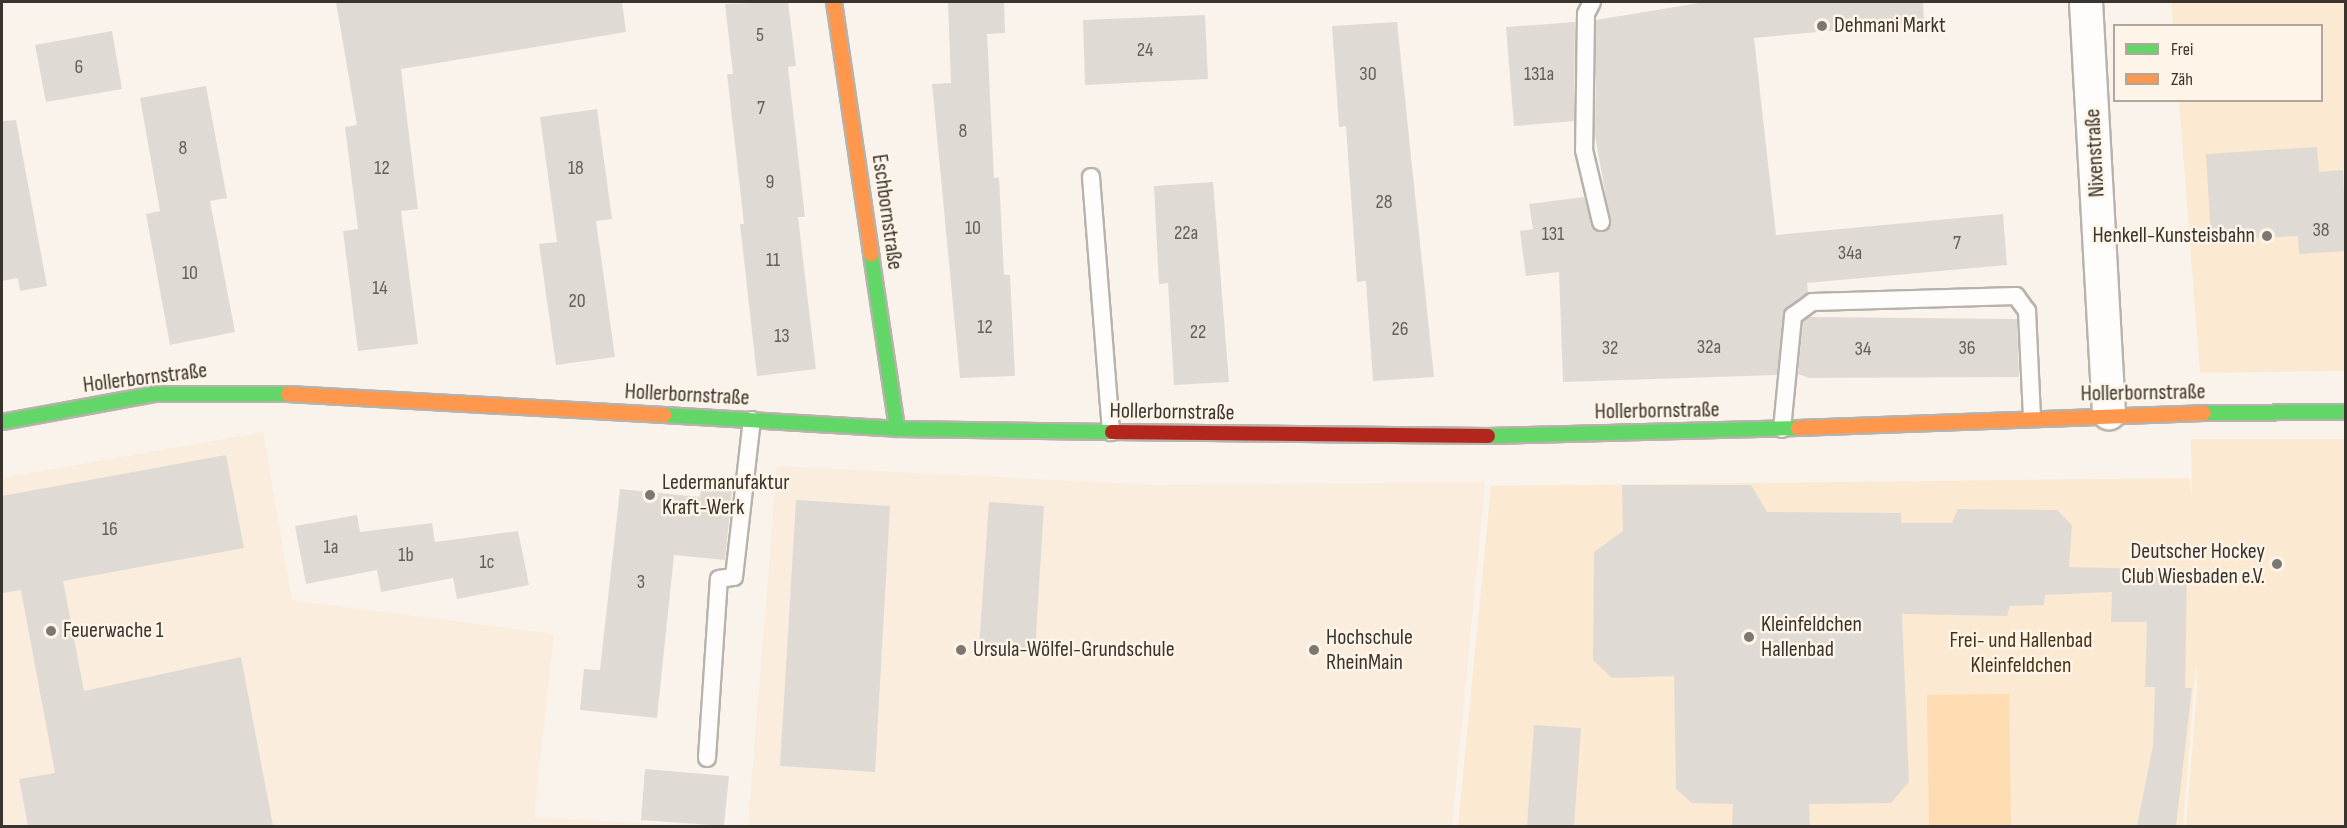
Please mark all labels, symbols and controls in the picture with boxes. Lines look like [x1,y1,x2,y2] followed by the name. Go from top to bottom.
[1834,13,1946,39] place label: Dehmani Markt
[1815,19,1829,33] marker: Dehmani Markt
[756,23,764,47] house number: 5
[2113,24,2323,102] legend
[1137,38,1153,62] house number: 24
[2171,39,2193,60] text: Frei
[75,55,83,79] house number: 6
[1359,62,1377,86] house number: 30
[1524,62,1554,86] house number: 131a
[2171,69,2193,90] text: Zäh
[757,96,765,120] house number: 7
[2080,108,2110,198] street label: Nixenstraße
[959,119,967,143] house number: 8
[179,136,187,160] house number: 8
[866,153,908,271] street label: Eschbornstraße
[374,156,390,180] house number: 12
[568,156,584,180] house number: 18
[766,170,774,194] house number: 9
[1376,190,1392,214] house number: 28
[965,216,981,240] house number: 10
[2312,218,2330,242] house number: 38
[1174,221,1198,245] house number: 22a
[1542,222,1564,246] house number: 131
[2092,223,2255,249] place label: Henkell-Kunsteisbahn
[2260,229,2274,243] marker: Henkell-Kunsteisbahn
[1953,231,1961,255] house number: 7
[1838,241,1862,265] house number: 34a
[766,248,780,272] house number: 11
[182,261,198,285] house number: 10
[372,276,388,300] house number: 14
[568,289,586,313] house number: 20
[977,315,993,339] house number: 12
[1392,317,1408,341] house number: 26
[1190,320,1206,344] house number: 22
[774,324,790,348] house number: 13
[1697,335,1721,359] house number: 32a
[1602,336,1618,360] house number: 32
[1958,336,1976,360] house number: 36
[1855,337,1871,361] house number: 34
[81,357,209,399] street label: Hollerbornstraße
[624,379,750,411] street label: Hollerbornstraße
[2080,379,2206,407] street label: Hollerbornstraße
[1594,397,1720,425] street label: Hollerbornstraße
[1109,398,1235,426] street label: Hollerbornstraße
[662,469,790,520] place label: Ledermanufaktur Kraft-Werk
[643,488,657,502] marker: Ledermanufaktur Kraft-Werk
[102,517,118,541] house number: 16
[324,535,338,559] house number: 1a
[2121,538,2265,590] place label: Deutscher Hockey Club Wiesbaden e.V.
[398,543,414,567] house number: 1b
[480,550,494,574] house number: 1c
[2270,557,2284,571] marker: Deutscher Hockey Club Wiesbaden e.V.
[637,570,645,594] house number: 3
[1761,611,1862,662] place label: Kleinfeldchen Hallenbad
[63,618,163,644] place label: Feuerwache 1
[44,624,58,638] marker: Feuerwache 1
[1326,624,1413,676] place label: Hochschule RheinMain
[1950,627,2092,678] park label: Frei- und Hallenbad Kleinfeldchen
[1742,630,1756,644] marker: Kleinfeldchen Hallenbad
[973,637,1174,663] place label: Ursula-Wölfel-Grundschule
[954,643,968,657] marker: Ursula-Wölfel-Grundschule
[1307,643,1321,657] marker: Hochschule RheinMain

